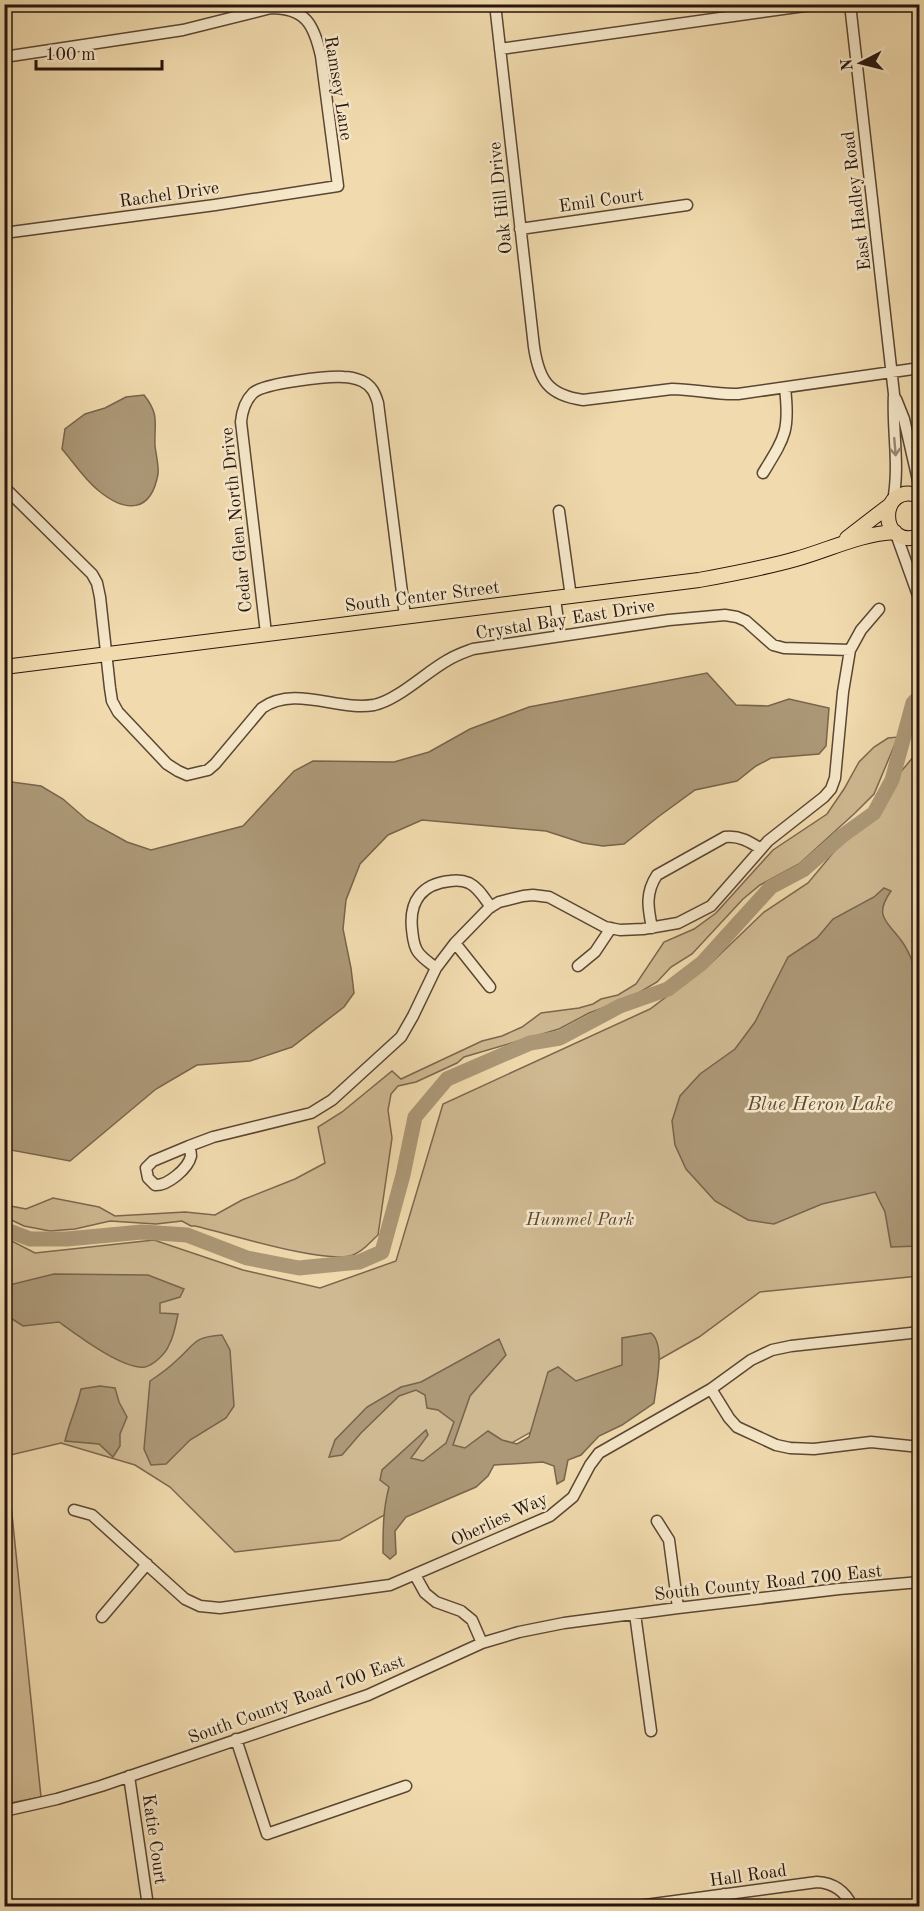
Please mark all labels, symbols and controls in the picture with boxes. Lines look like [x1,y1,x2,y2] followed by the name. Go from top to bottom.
[36,33,162,71] scale bar
[831,33,891,93] north arrow
[321,35,355,142] street label: Ramsey Lane
[45,46,96,64] text: 100 m
[839,57,857,72] text: N
[839,130,875,272] street label: East Hadley Road
[486,141,516,255] street label: Oak Hill Drive
[118,179,220,211] street label: Rachel Drive
[557,186,645,216] street label: Emil Court
[218,426,256,614] street label: Cedar Glen North Drive
[890,437,901,457] one-way arrow
[344,579,500,615] street label: South Center Street
[474,597,656,643] street label: Crystal Bay East Drive
[746,1095,893,1115] water label: Blue Heron Lake
[525,1211,634,1229] park label: Hummel Park
[448,1490,551,1550] street label: Oberlies Way
[653,1562,883,1604] street label: South County Road 700 East
[186,1652,407,1748] street label: South County Road 700 East
[139,1793,169,1886] street label: Katie Court
[708,1862,788,1890] street label: Hall Road

